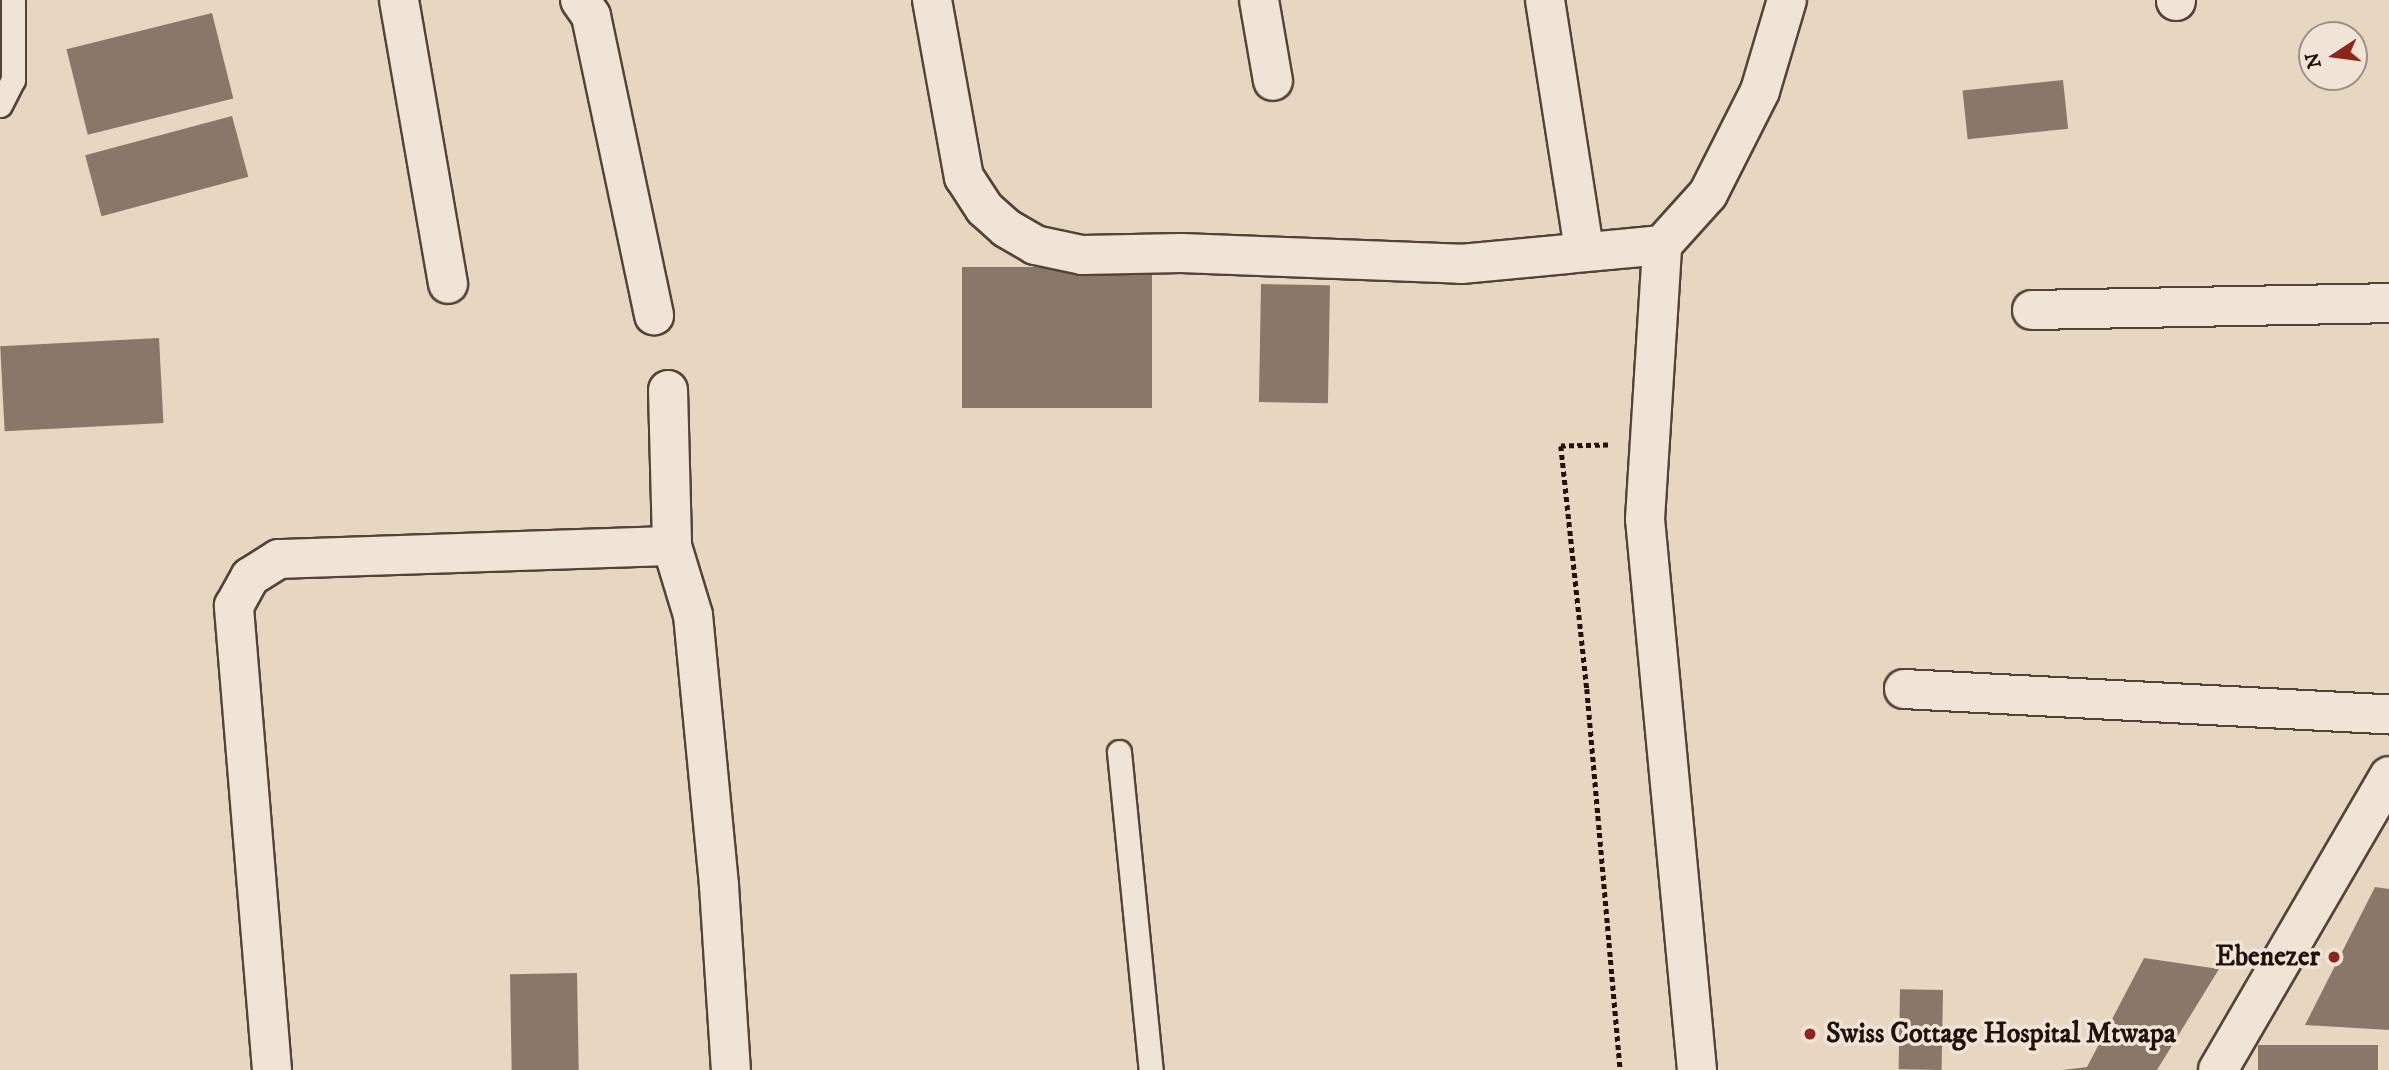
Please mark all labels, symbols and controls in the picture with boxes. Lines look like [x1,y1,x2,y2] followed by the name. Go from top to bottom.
[2298,21,2368,91] north arrow
[2301,50,2327,71] text: N
[2215,940,2320,974] place label: Ebenezer
[2326,949,2342,965] marker: Ebenezer
[1826,1017,2176,1051] place label: Swiss Cottage Hospital Mtwapa
[1800,1024,1820,1044] marker: Swiss Cottage Hospital Mtwapa

